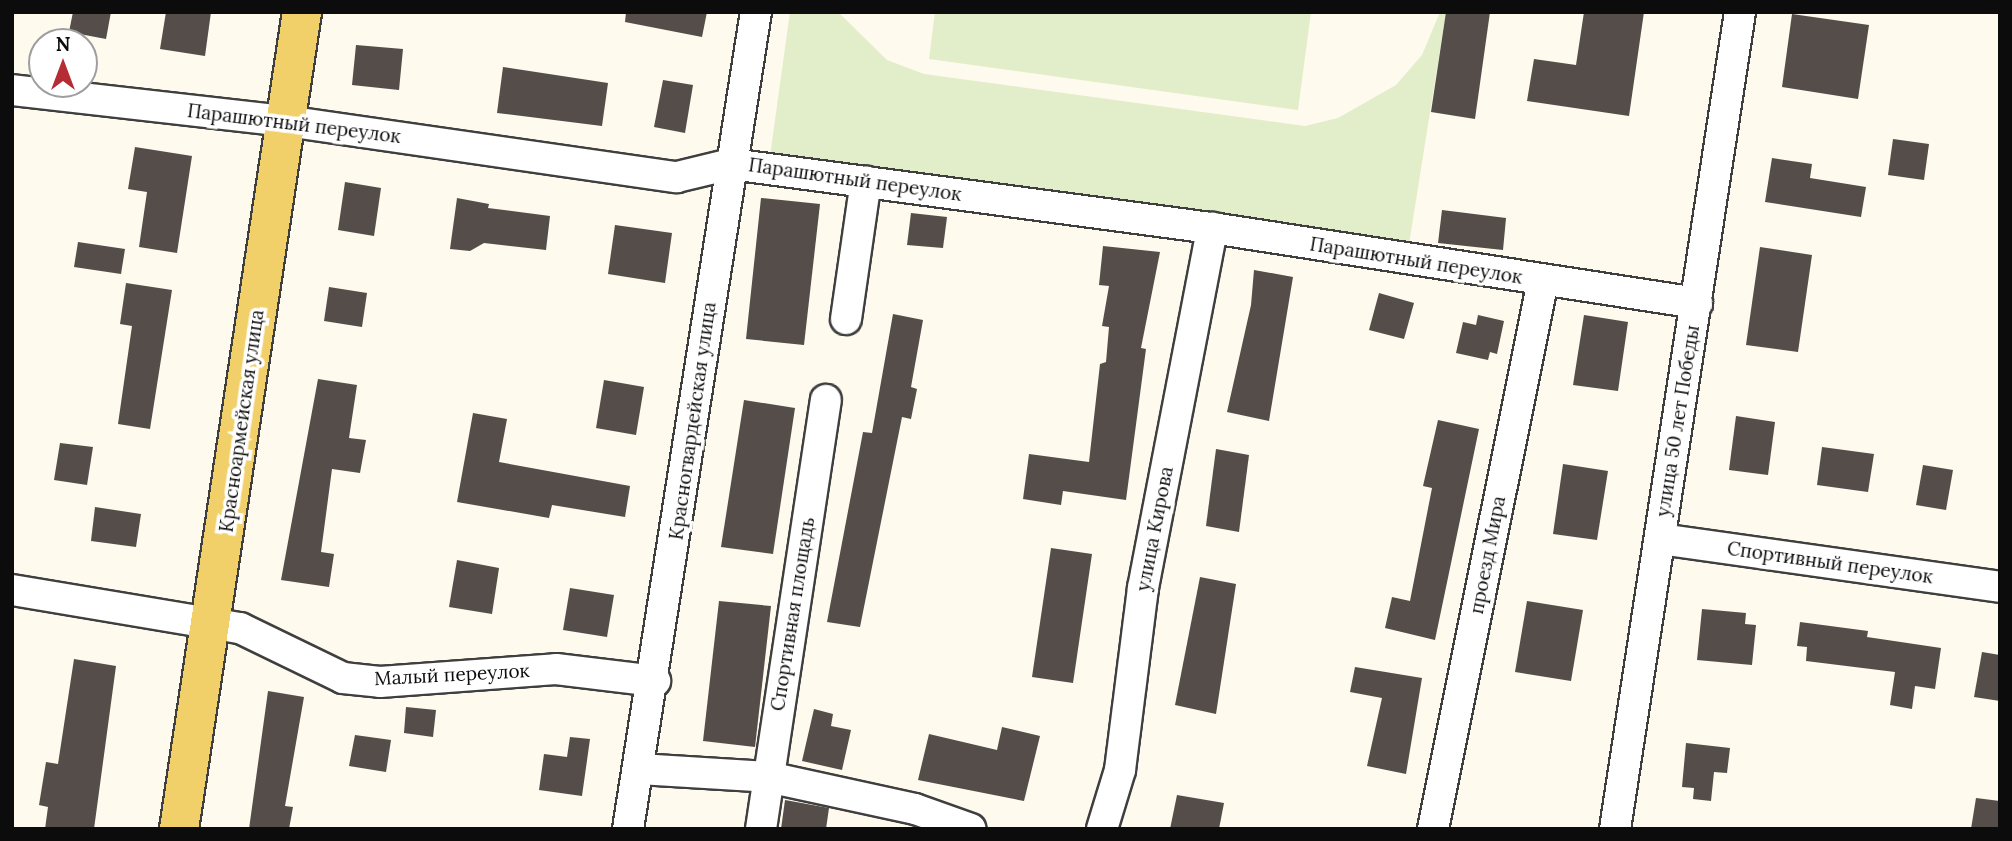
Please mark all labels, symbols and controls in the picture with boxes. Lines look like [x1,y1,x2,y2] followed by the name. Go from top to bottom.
[28,28,98,98] north arrow
[56,32,70,56] text: N
[186,100,402,148] street label: Парашютный переулок
[747,154,963,206] street label: Парашютный переулок
[1308,233,1524,289] street label: Парашютный переулок
[665,301,721,541] street label: Красногвардейская улица
[215,308,269,534] street label: Красноармейская улица
[1652,323,1704,519] street label: улица 50 лет Победы
[1132,465,1178,593] street label: улица Кирова
[1465,494,1511,616] street label: проезд Мира
[766,515,820,713] street label: Спортивная площадь
[1726,537,1934,589] street label: Спортивный переулок
[374,660,530,690] street label: Малый переулок

